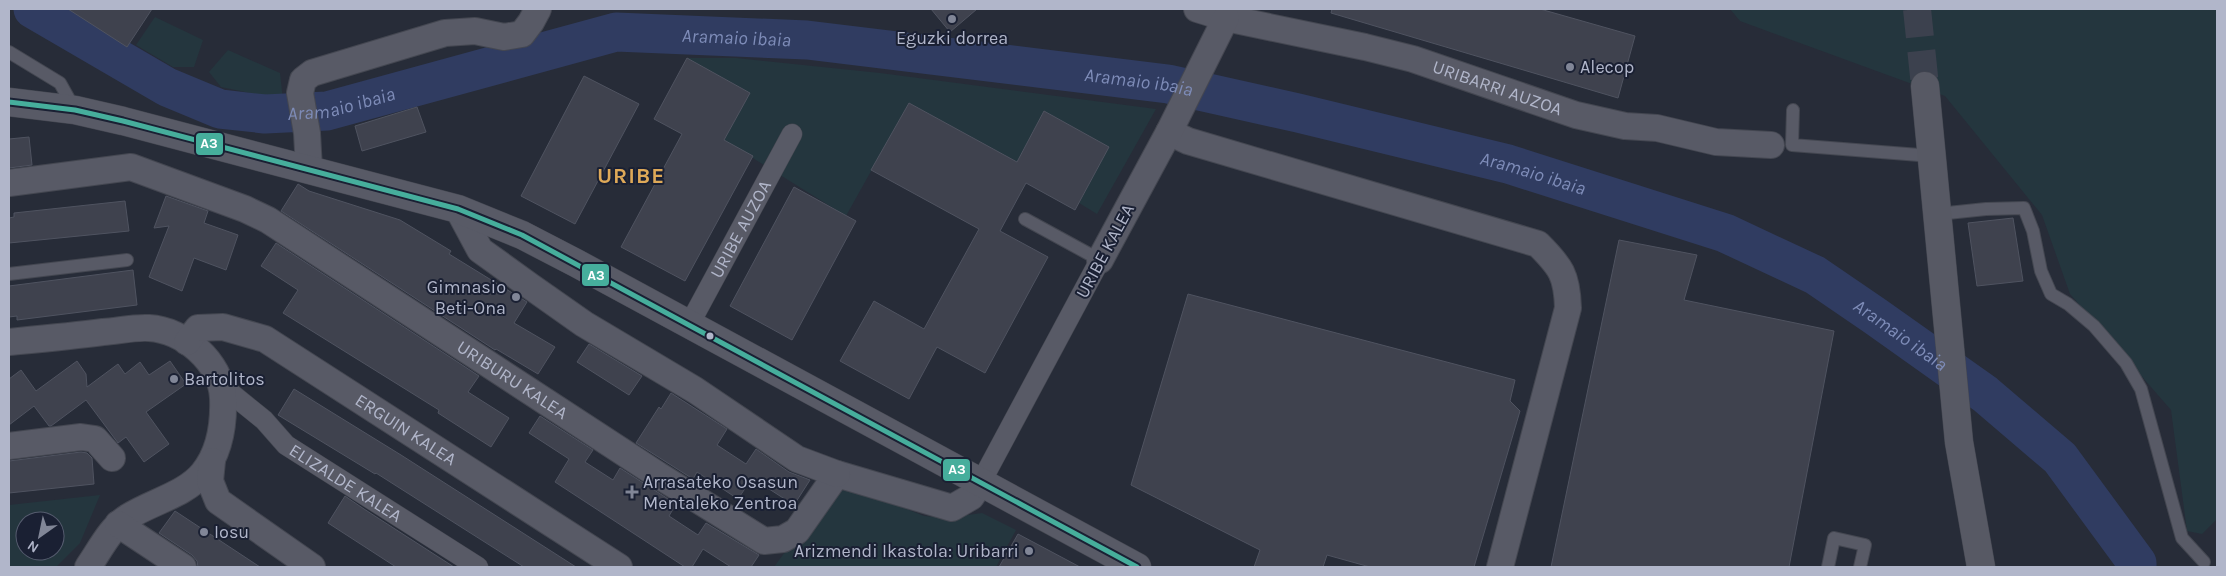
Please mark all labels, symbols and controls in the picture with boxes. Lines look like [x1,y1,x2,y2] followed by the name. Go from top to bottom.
[946,13,958,25] marker: Eguzki dorrea
[681,25,792,51] water label: Aramaio ibaia
[896,27,1008,49] place label: Eguzki dorrea
[1430,56,1565,120] street label: URIBARRI AUZOA
[1580,56,1634,78] place label: Alecop
[1564,61,1576,73] marker: Alecop
[1083,64,1195,101] water label: Aramaio ibaia
[287,83,398,125] water label: Aramaio ibaia
[195,132,224,156] line badge: A3
[200,135,218,152] text: A3
[1478,148,1588,200] water label: Aramaio ibaia
[597,163,665,189] district label: URIBE
[705,176,776,282] street label: URIBE AUZOA
[1071,200,1139,302] street label: URIBE KALEA
[581,263,610,287] line badge: A3
[587,267,605,284] text: A3
[427,276,506,319] place label: Gimnasio Beti-Ona
[510,291,522,303] marker: Gimnasio Beti-Ona
[1849,295,1951,376] water label: Aramaio ibaia
[705,331,715,341] unlabelled marker
[453,336,572,424] street label: URIBURU KALEA
[184,368,265,390] place label: Bartolitos
[168,373,180,385] marker: Bartolitos
[351,389,461,470] street label: ERGUIN KALEA
[285,439,406,527] street label: ELIZALDE KALEA
[942,458,971,482] line badge: A3
[948,461,966,478] text: A3
[643,471,798,514] place label: Arrasateko Osasun Mentaleko Zentroa
[625,485,639,499] marker: Arrasateko Osasun Mentaleko Zentroa
[15,511,65,561] north arrow
[214,521,249,543] place label: Iosu
[198,526,210,538] marker: Iosu
[24,537,42,556] text: N
[794,540,1019,562] place label: Arizmendi Ikastola: Uribarri
[1023,545,1035,557] marker: Arizmendi Ikastola: Uribarri

